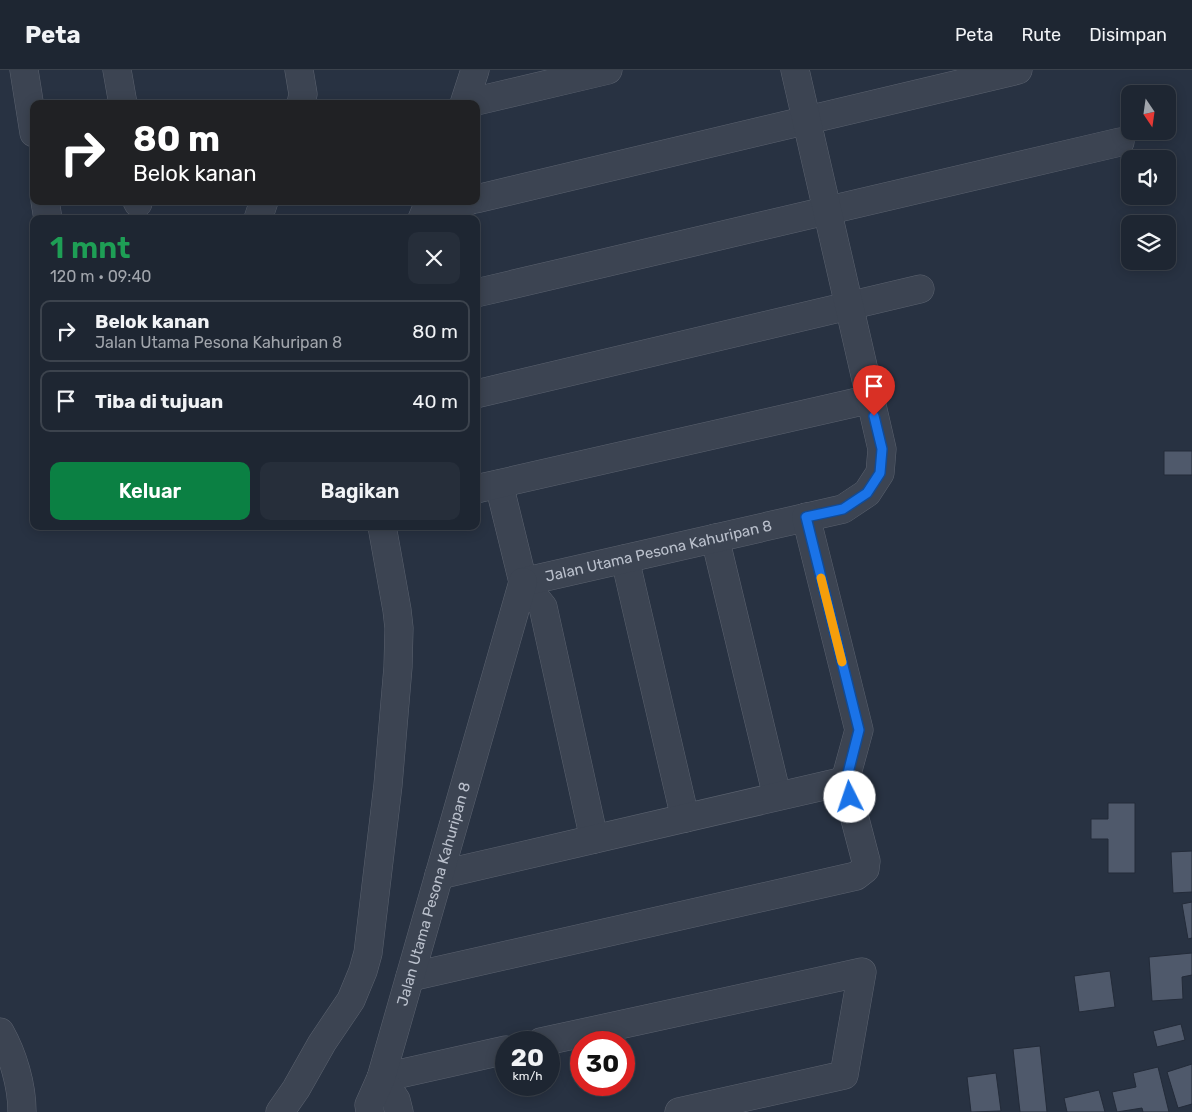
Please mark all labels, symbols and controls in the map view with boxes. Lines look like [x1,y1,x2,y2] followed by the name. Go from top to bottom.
[25,21,81,49] text: Peta
[955,24,993,46] text: Peta
[1021,24,1061,46] text: Rute
[1089,24,1167,46] text: Disimpan
[1121,85,1176,140] north arrow
[1121,85,1176,270] map controls
[133,118,220,160] text: 80 m
[50,120,115,185] icon: right
[1121,150,1176,205] button: sound
[133,160,257,187] text: Belok kanan
[1121,215,1176,270] button: layers
[50,230,131,266] text: 1 mnt
[408,232,460,284] button: close
[50,267,152,286] text: 120 m · 09:40
[95,310,210,333] text: Belok kanan
[52,317,80,345] icon: right
[412,320,458,343] text: 80 m
[95,333,342,352] text: Jalan Utama Pesona Kahuripan 8
[853,365,895,416] pin
[860,372,888,400] icon: arrive
[52,387,80,415] icon: arrive
[95,390,223,413] text: Tiba di tujuan
[413,390,458,413] text: 40 m
[50,462,250,520] button: Keluar
[260,462,460,520] button: Bagikan
[543,517,774,586] street label: Jalan Utama Pesona Kahuripan 8
[823,770,875,822] position arrow
[393,780,474,1008] street label: Jalan Utama Pesona Kahuripan 8
[570,1031,635,1096] speed limit sign: 30
[511,1043,544,1072] text: 20
[513,1069,542,1083] text: km/h

